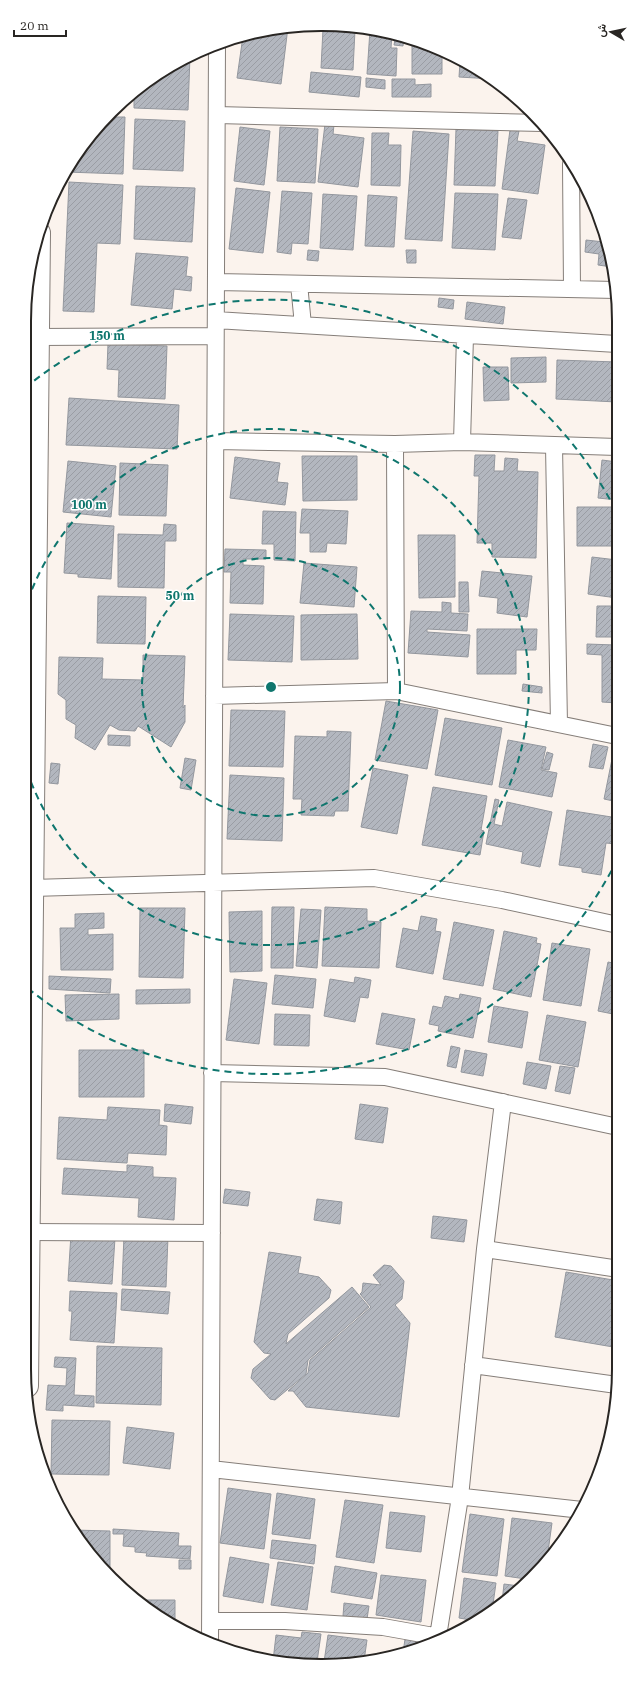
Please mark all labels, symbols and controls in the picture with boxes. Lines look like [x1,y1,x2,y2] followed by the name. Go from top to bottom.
[14,12,66,38] scale bar
[591,12,631,52] north arrow
[20,18,49,33] text: 20 m
[593,23,609,38] text: ش
[89,328,125,343] text: 150 m
[71,497,107,512] text: 100 m
[166,588,195,603] text: 50 m
[264,680,278,694] centre of rings

